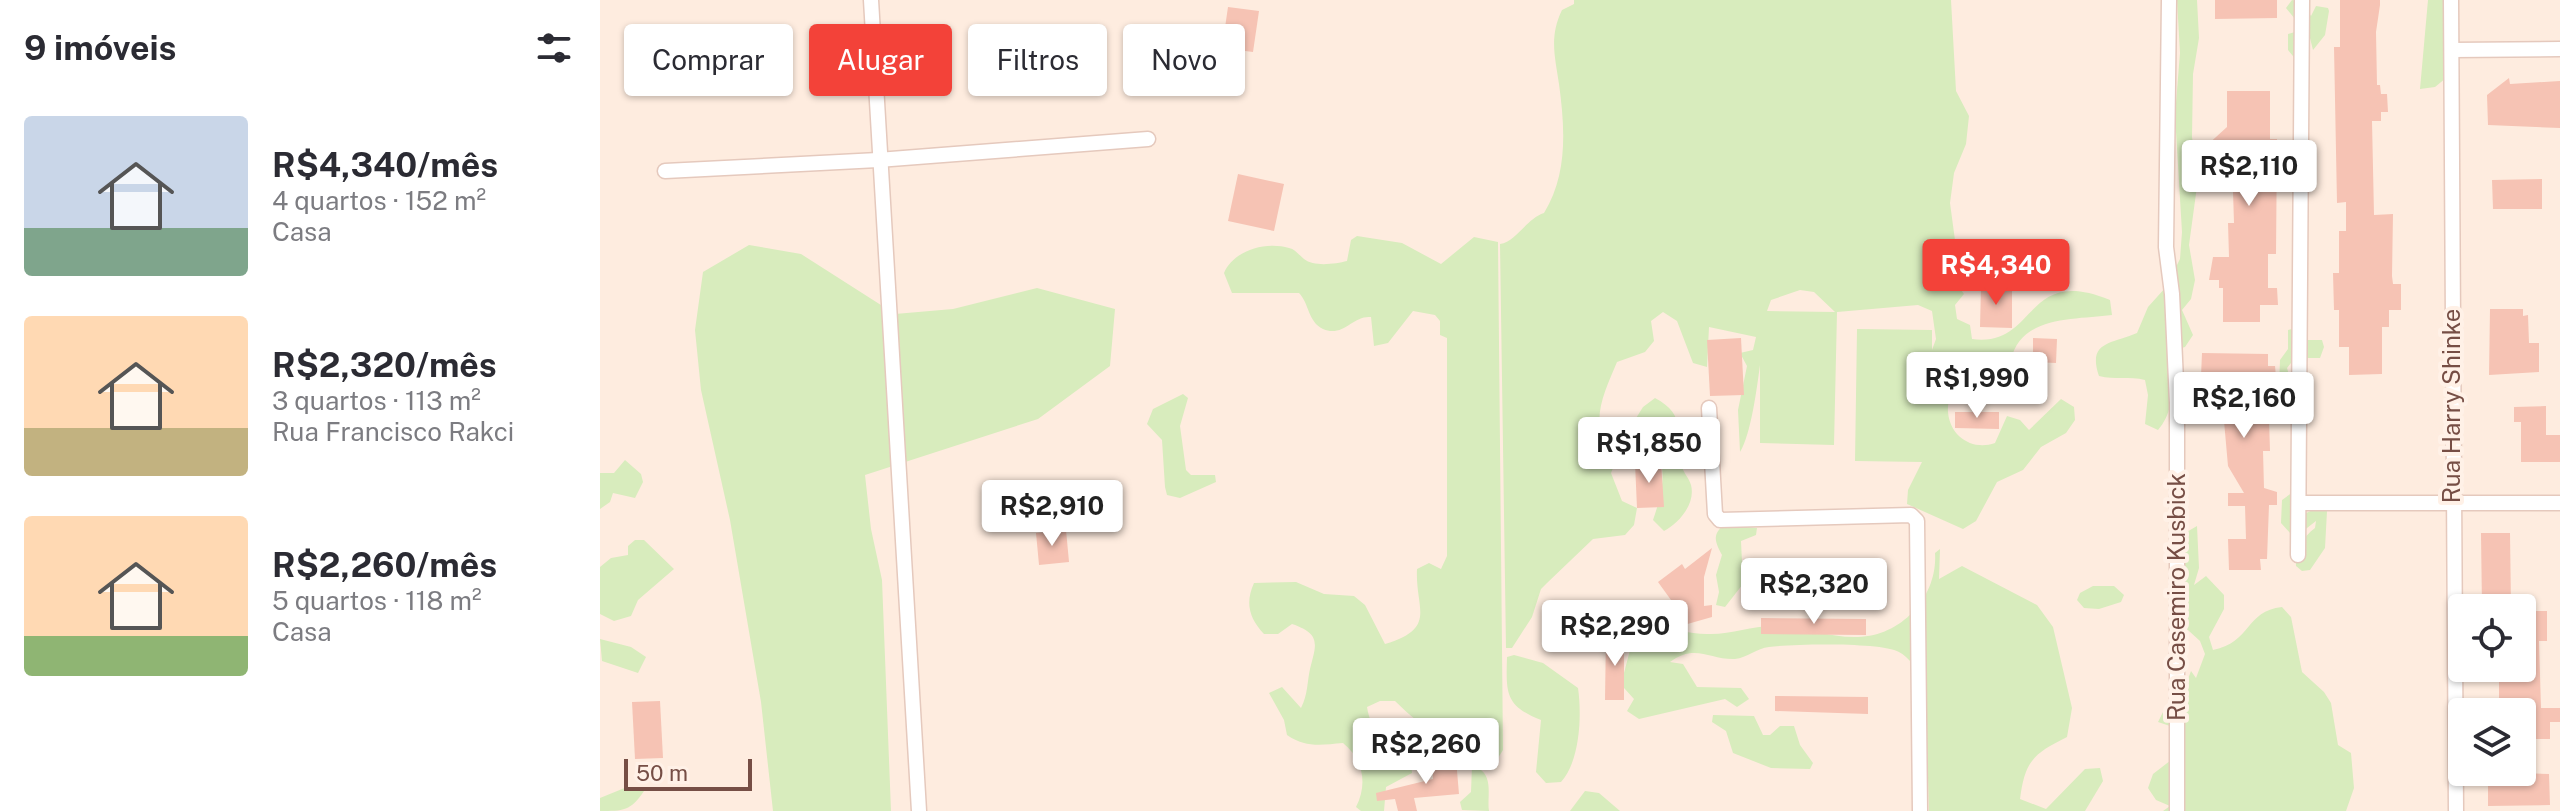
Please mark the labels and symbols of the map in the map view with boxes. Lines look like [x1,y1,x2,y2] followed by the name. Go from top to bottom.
[2175,140,2323,208] pin: R$2,110
[1922,239,2070,307] pin: R$4,340
[2437,309,2465,503] street label: Rua Harry Shinke
[1903,352,2051,420] pin: R$1,990
[2170,372,2318,440] pin: R$2,160
[1575,417,1723,485] pin: R$1,850
[2162,473,2190,721] street label: Rua Casemiro Kusbick
[978,480,1126,548] pin: R$2,910
[1740,558,1888,626] pin: R$2,320
[1541,600,1689,668] pin: R$2,290
[1352,718,1500,786] pin: R$2,260
[624,755,752,791] scale bar

